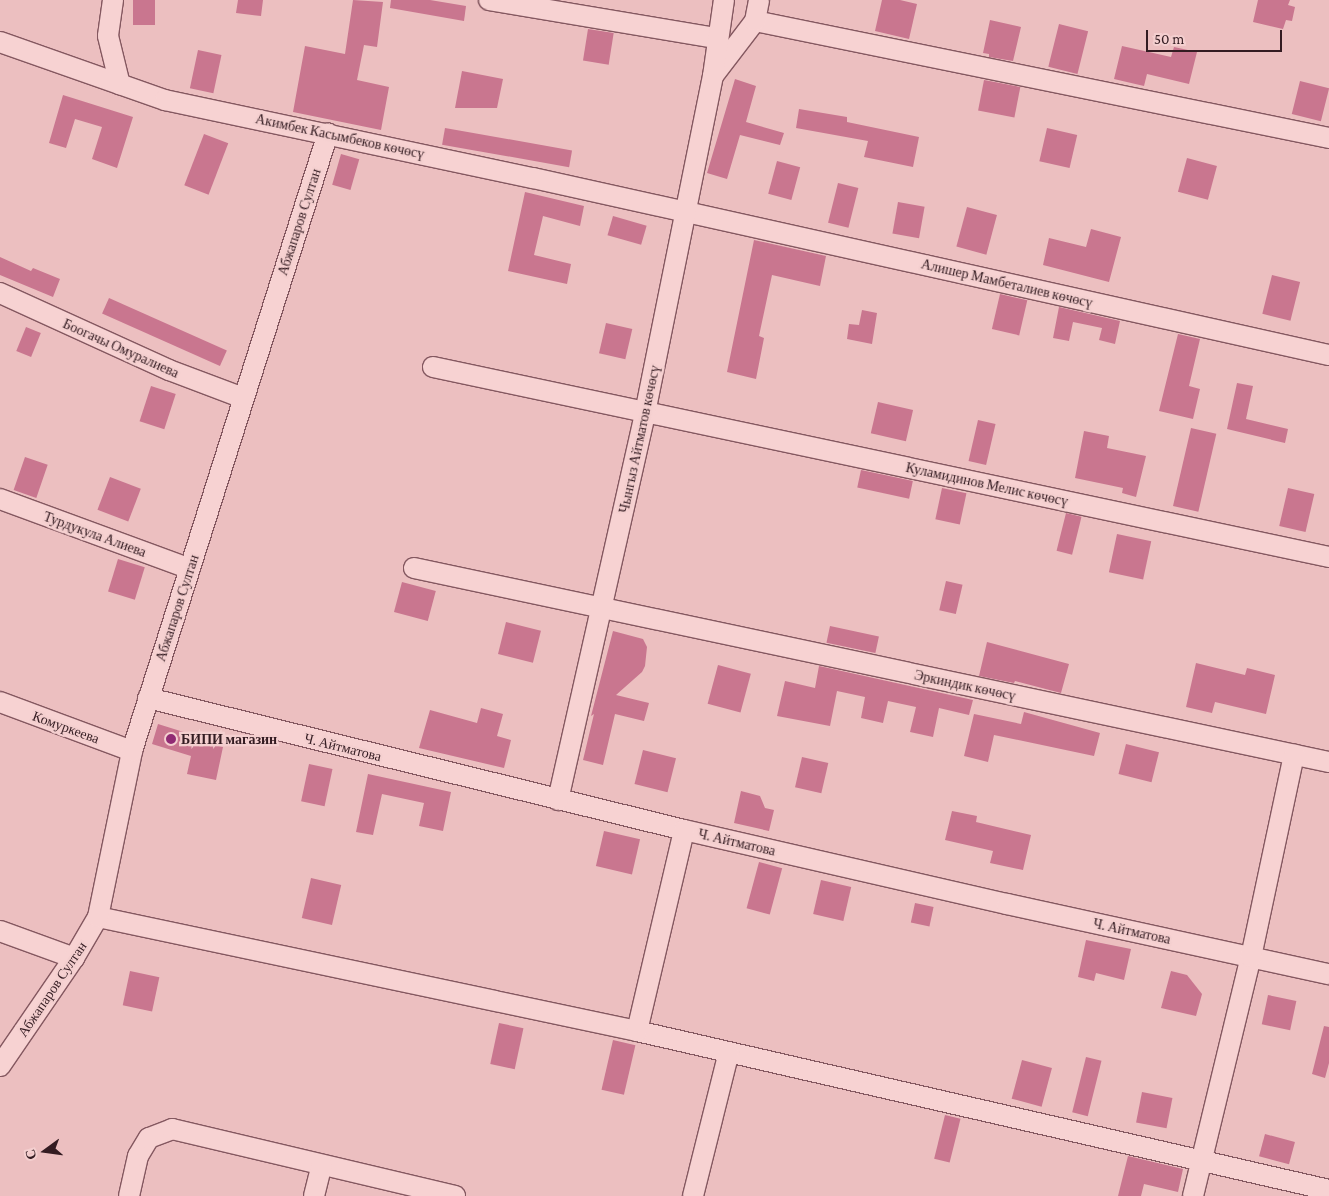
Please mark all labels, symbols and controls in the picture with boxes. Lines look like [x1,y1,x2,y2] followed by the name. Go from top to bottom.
[1149,20,1285,52] scale bar
[1154,31,1184,47] text: 50 m
[254,110,426,162] street label: Акимбек Касымбеков көчөсү
[274,167,324,277] street label: Абжапаров Султан
[920,255,1094,311] street label: Алишер Мамбеталиев көчөсү
[60,315,182,381] street label: Боогачы Омуралиева
[615,363,663,515] street label: Чынгыз Айтматов көчөсү
[904,459,1070,509] street label: Куламидинов Мелис көчөсү
[41,508,149,560] street label: Турдукула Алиева
[152,553,202,663] street label: Абжапаров Султан
[913,666,1017,704] street label: Эркиндик көчөсү
[30,707,102,747] street label: Комуркеева
[303,729,383,765] street label: Ч. Айтматова
[181,731,277,747] place label: БИПИ магазин
[165,733,177,745] marker: БИПИ магазин
[697,825,777,859] street label: Ч. Айтматова
[1092,915,1172,947] street label: Ч. Айтматова
[14,938,90,1040] street label: Абжапаров Султан
[20,1126,70,1176] north arrow
[21,1148,39,1161] text: С

